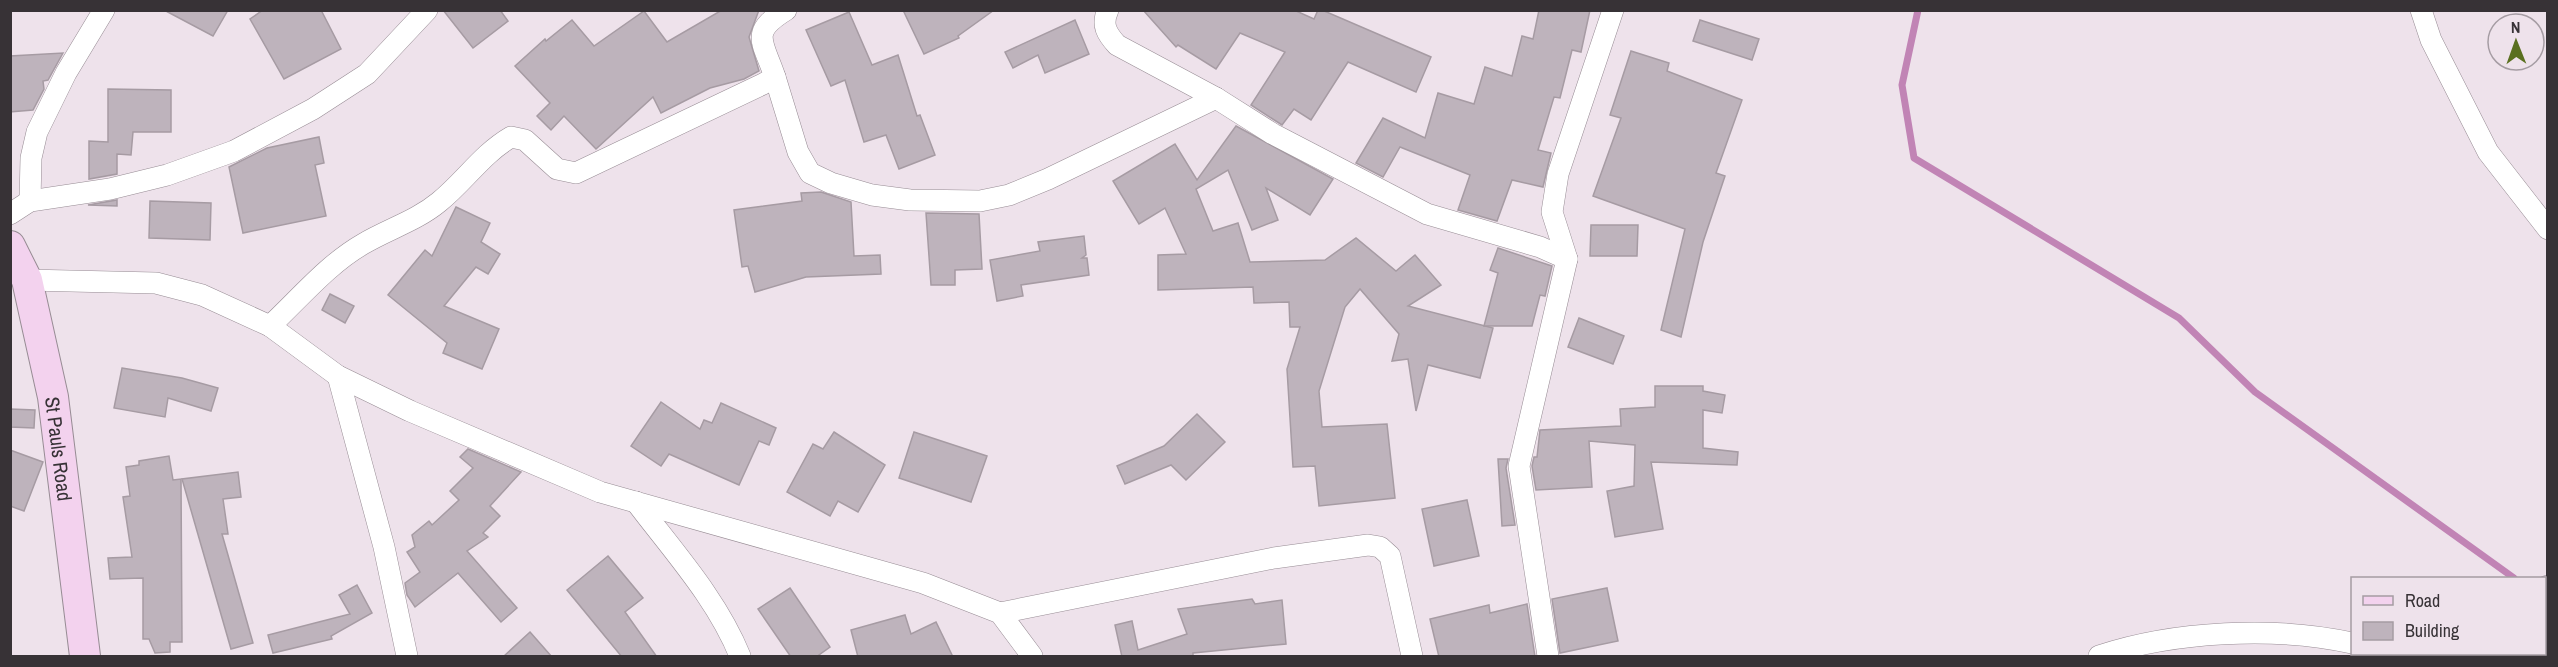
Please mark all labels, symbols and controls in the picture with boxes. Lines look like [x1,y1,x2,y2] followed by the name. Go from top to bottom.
[2486,12,2546,72] north arrow
[2511,16,2521,38] text: N
[40,395,79,502] street label: St Pauls Road
[2351,577,2546,655] legend
[2405,588,2440,613] text: Road
[2405,618,2460,643] text: Building

